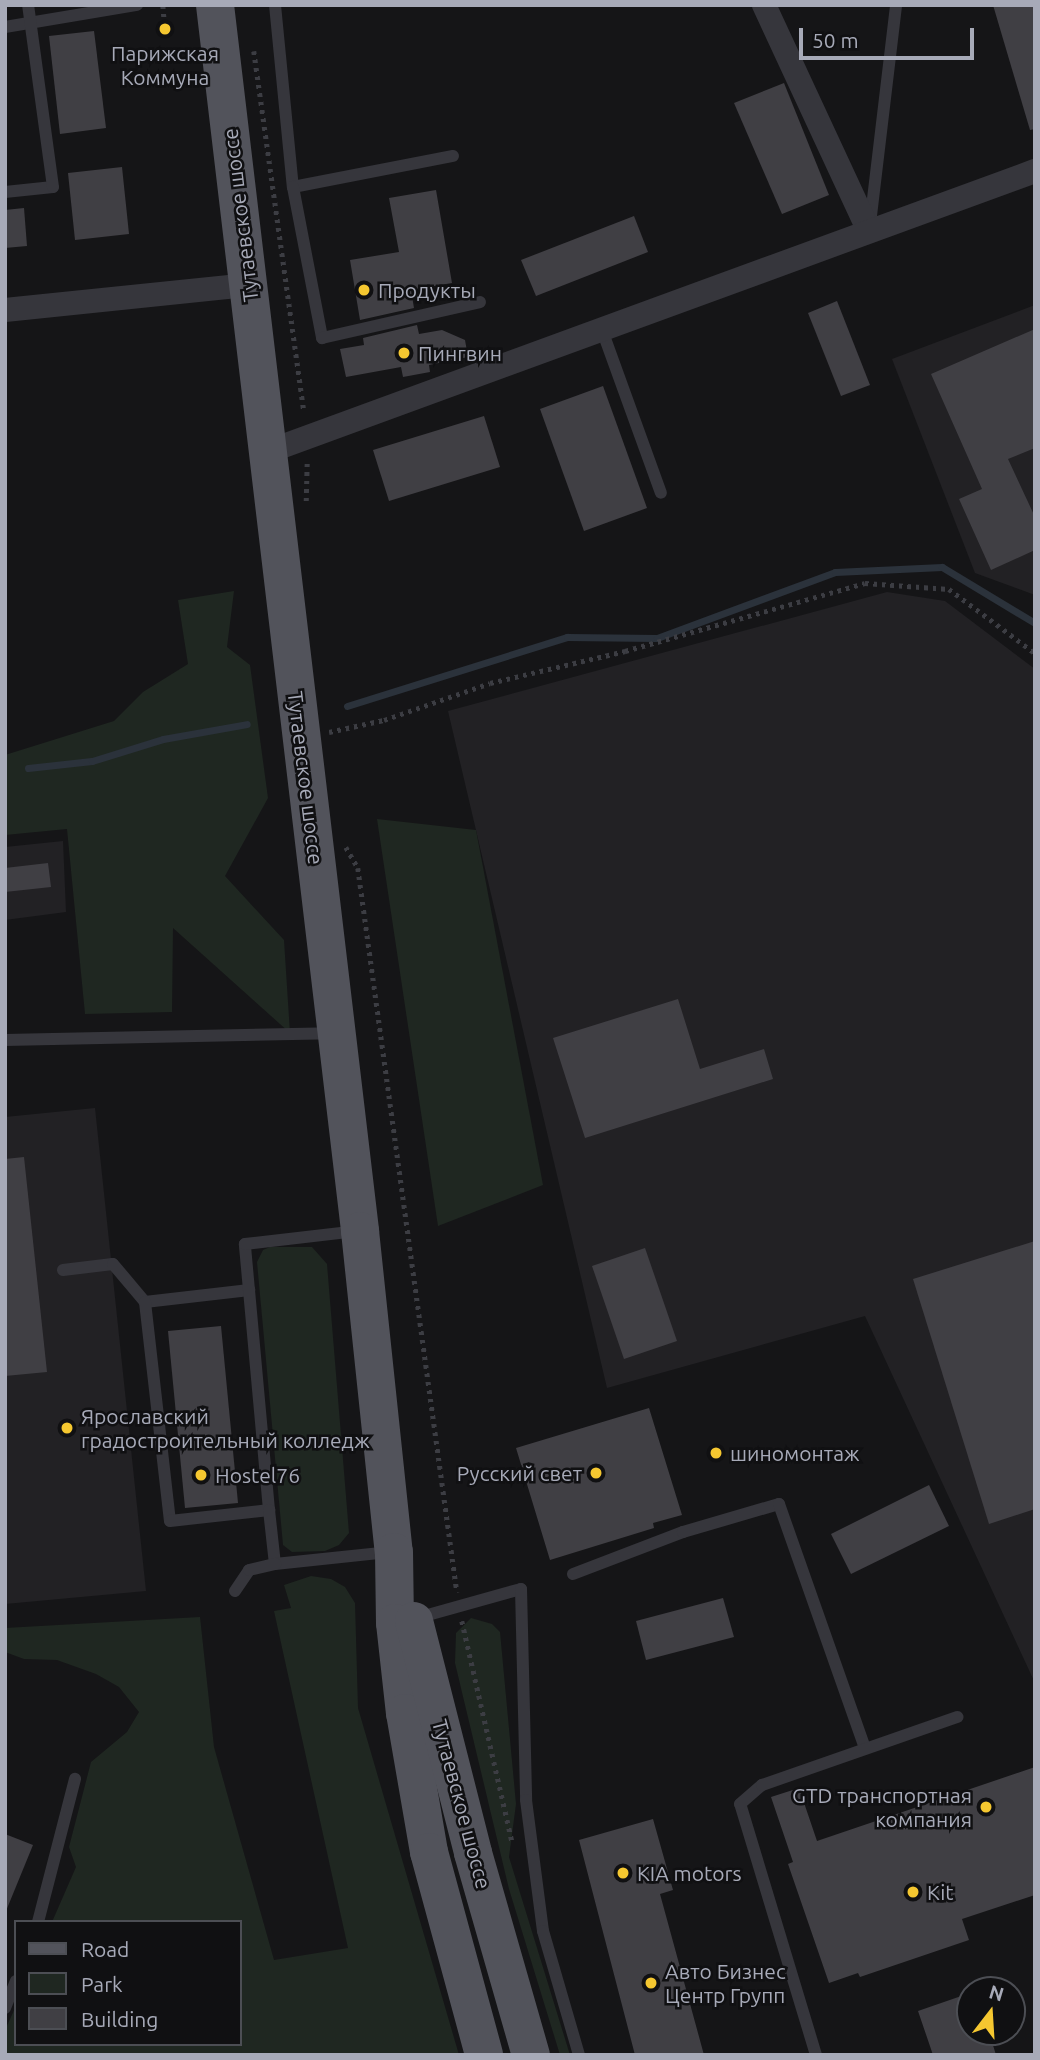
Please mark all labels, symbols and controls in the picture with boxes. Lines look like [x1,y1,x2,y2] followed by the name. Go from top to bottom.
[802,14,977,58] scale bar
[157,21,173,37] marker: Парижская Коммуна
[812,28,859,52] text: 50 m
[111,40,219,90] place label: Парижская Коммуна
[217,127,263,303] street label: Тутаевское шоссе
[378,277,476,303] place label: Продукты
[356,282,372,298] marker: Продукты
[418,340,502,366] place label: Пингвин
[396,345,412,361] marker: Пингвин
[283,690,329,866] street label: Тутаевское шоссе
[81,1403,370,1453] place label: Ярославский градостроительный колледж
[59,1420,75,1436] marker: Ярославский градостроительный колледж
[730,1440,860,1466] place label: шиномонтаж
[708,1445,724,1461] marker: шиномонтаж
[457,1460,582,1486] place label: Русский свет
[215,1462,300,1488] place label: Hostel76
[588,1465,604,1481] marker: Русский свет
[193,1467,209,1483] marker: Hostel76
[427,1716,497,1892] street label: Тутаевское шоссе
[792,1782,972,1832] place label: GTD транспортная компания
[978,1799,994,1815] marker: GTD транспортная компания
[637,1860,742,1886] place label: KIA motors
[615,1865,631,1881] marker: KIA motors
[927,1879,954,1905] place label: Kit
[905,1884,921,1900] marker: Kit
[14,1920,242,2046] legend
[81,1937,129,1961] text: Road
[665,1958,786,2008] place label: Авто Бизнес Центр Групп
[81,1972,123,1996] text: Park
[643,1975,659,1991] marker: Авто Бизнес Центр Групп
[956,1976,1026,2046] north arrow
[987,1980,1007,2005] text: N
[81,2007,158,2031] text: Building

